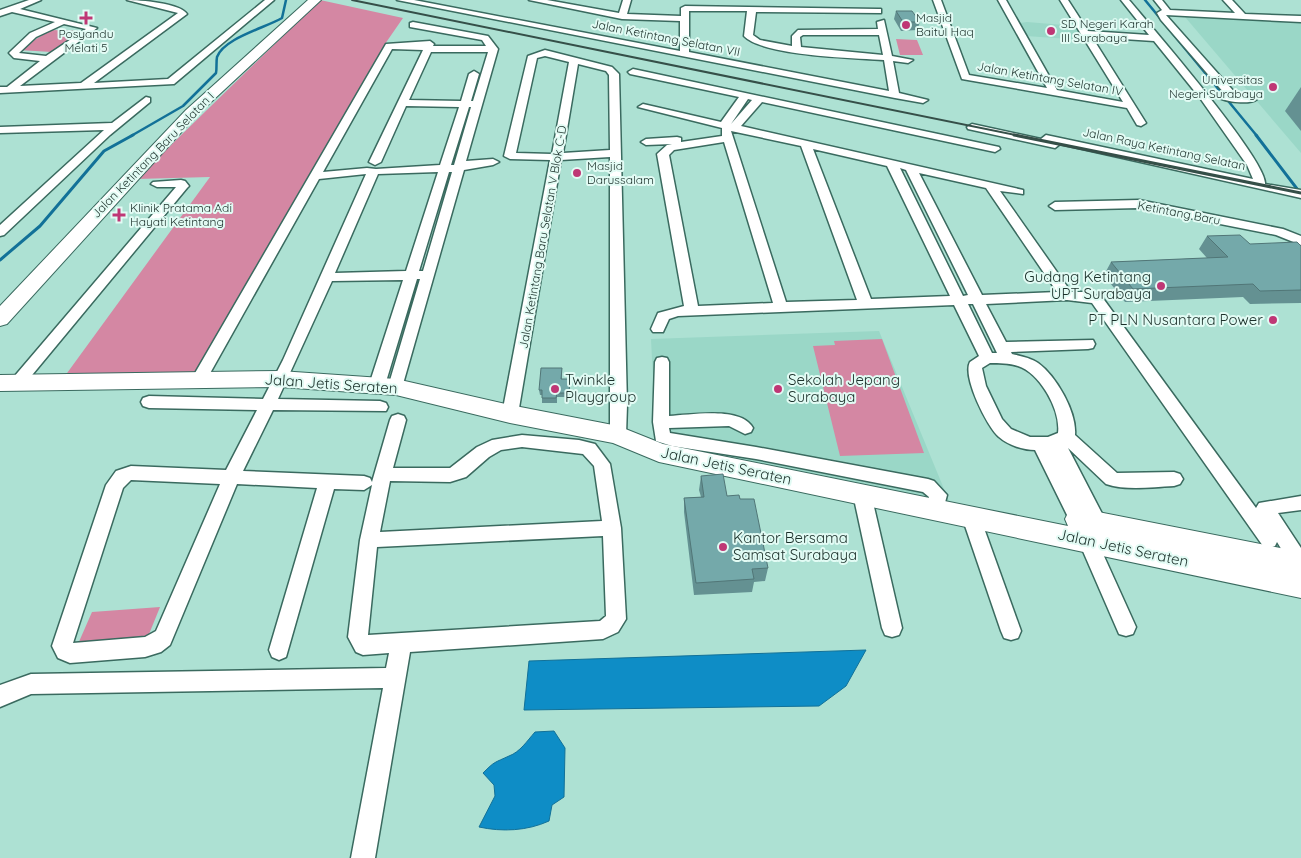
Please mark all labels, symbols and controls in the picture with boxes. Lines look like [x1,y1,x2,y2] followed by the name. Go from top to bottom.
[916,10,974,39] place label: Masjid Baitul Haq
[79,11,93,25] marker: Posyandu Melati 5
[591,16,742,59] street label: Jalan Ketintang Selatan VII
[1061,16,1154,45] place label: SD Negeri Karah III Surabaya
[900,19,912,31] marker: Masjid Baitul Haq
[1045,25,1057,37] marker: SD Negeri Karah III Surabaya
[58,26,114,55] place label: Posyandu Melati 5
[976,58,1124,99] street label: Jalan Ketintang Selatan IV
[1169,72,1263,101] place label: Universitas Negeri Surabaya
[1267,81,1279,93] marker: Universitas Negeri Surabaya
[88,88,217,221] street label: Jalan Ketintang Baru Selatan I
[515,124,570,350] street label: Jalan Ketintang Baru Selatan V Blok C-D
[1081,124,1247,173] street label: Jalan Raya Ketintang Selatan
[587,158,654,187] place label: Masjid Darussalam
[571,167,583,179] marker: Masjid Darussalam
[1137,197,1222,228] street label: Ketintang Baru
[130,200,232,229] place label: Klinik Pratama Adi Hayati Ketintang
[112,208,126,222] marker: Klinik Pratama Adi Hayati Ketintang
[1024,267,1151,303] place label: Gudang Ketintang UPT Surabaya
[1155,280,1167,292] marker: Gudang Ketintang UPT Surabaya
[1088,310,1263,329] place label: PT PLN Nusantara Power
[1267,314,1279,326] marker: PT PLN Nusantara Power
[264,369,398,398] street label: Jalan Jetis Seraten
[565,370,636,406] place label: Twinkle Playgroup
[788,370,900,406] place label: Sekolah Jepang Surabaya
[549,383,561,395] marker: Twinkle Playgroup
[772,383,784,395] marker: Sekolah Jepang Surabaya
[659,442,793,489] street label: Jalan Jetis Seraten
[1056,524,1190,571] street label: Jalan Jetis Seraten
[733,528,857,564] place label: Kantor Bersama Samsat Surabaya
[717,541,729,553] marker: Kantor Bersama Samsat Surabaya

